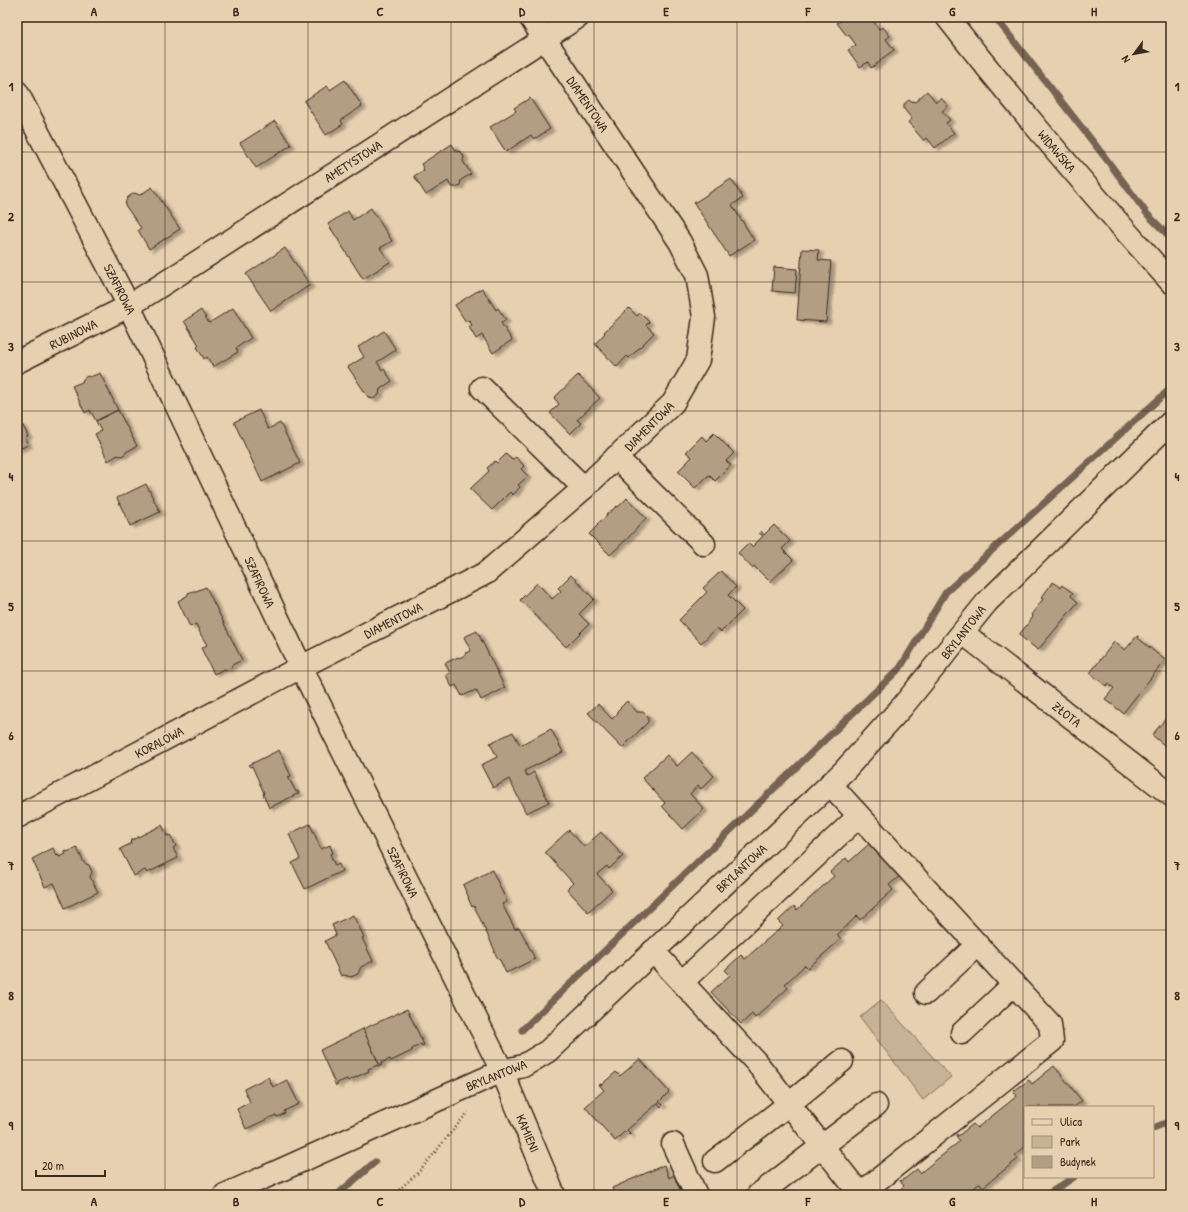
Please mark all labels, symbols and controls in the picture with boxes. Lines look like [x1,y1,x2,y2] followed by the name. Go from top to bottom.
[91,2,98,20] text: A
[233,2,240,20] text: B
[376,2,384,20] text: C
[519,2,526,20] text: D
[663,2,669,20] text: E
[805,2,812,20] text: F
[949,2,956,20] text: G
[1091,2,1097,20] text: H
[1114,34,1154,74] north arrow
[1118,53,1133,65] text: N
[563,73,614,136] street label: DIAMENTOWA
[9,77,14,95] text: 1
[1175,77,1180,95] text: 1
[1034,126,1081,177] street label: WIDAWSKA
[321,135,386,186] street label: AMETYSTOWA
[8,207,15,225] text: 2
[1174,207,1181,225] text: 2
[100,261,141,318] street label: SZAFIROWA
[46,314,100,354] street label: RUBINOWA
[8,337,14,355] text: 3
[1174,337,1180,355] text: 3
[620,397,678,455] street label: DIAMENTOWA
[9,467,14,485] text: 4
[1175,467,1180,485] text: 4
[240,554,280,611] street label: SZAFIROWA
[8,597,14,615] text: 5
[361,597,426,642] street label: DIAMENTOWA
[1174,597,1180,615] text: 5
[936,601,990,663] street label: BRYLANTOWA
[1049,697,1086,731] street label: ZŁOTA
[132,721,187,762] street label: KORALOWA
[8,726,14,744] text: 6
[1174,726,1180,744] text: 6
[711,839,771,896] street label: BRYLANTOWA
[383,844,423,901] street label: SZAFIROWA
[7,856,15,874] text: 7
[1173,856,1181,874] text: 7
[8,986,14,1004] text: 8
[1174,986,1180,1004] text: 8
[463,1054,530,1095] street label: BRYLANTOWA
[1024,1106,1154,1178] legend
[512,1111,544,1155] street label: KAMIENI
[1060,1113,1082,1130] text: Ulica
[9,1116,14,1134] text: 9
[1175,1116,1180,1134] text: 9
[1060,1133,1080,1150] text: Park
[36,1152,105,1178] scale bar
[1060,1153,1096,1170] text: Budynek
[42,1157,64,1174] text: 20 m
[91,1192,98,1210] text: A
[233,1192,240,1210] text: B
[376,1192,384,1210] text: C
[519,1192,526,1210] text: D
[663,1192,669,1210] text: E
[805,1192,812,1210] text: F
[949,1192,956,1210] text: G
[1091,1192,1097,1210] text: H

